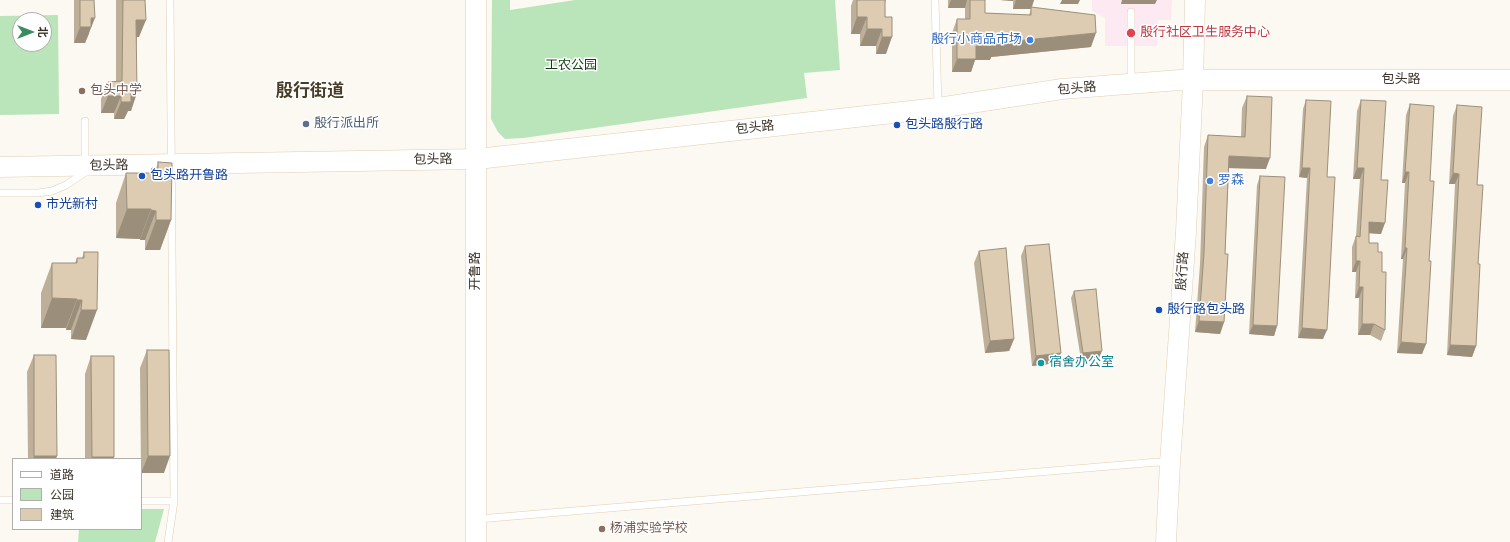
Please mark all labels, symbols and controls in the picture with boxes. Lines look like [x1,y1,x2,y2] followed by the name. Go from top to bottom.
[12,12,52,52] north arrow
[1140,25,1270,41] place label: 殷行社区卫生服务中心
[36,27,50,38] text: 北
[1125,27,1137,39] marker: 殷行社区卫生服务中心
[931,32,1022,48] place label: 殷行小商品市场
[1025,35,1035,45] marker: 殷行小商品市场
[545,58,597,74] park label: 工农公园
[1382,72,1420,88] street label: 包头路
[1057,80,1097,98] street label: 包头路
[276,82,344,102] district label: 殷行街道
[90,83,142,99] place label: 包头中学
[77,86,87,96] marker: 包头中学
[314,116,379,132] place label: 殷行派出所
[905,117,983,133] place label: 包头路殷行路
[735,118,775,138] street label: 包头路
[301,119,311,129] marker: 殷行派出所
[892,120,902,130] marker: 包头路殷行路
[413,152,453,168] street label: 包头路
[89,158,129,174] street label: 包头路
[150,168,228,184] place label: 包头路开鲁路
[137,171,147,181] marker: 包头路开鲁路
[1218,173,1244,189] place label: 罗森
[1205,176,1215,186] marker: 罗森
[46,197,98,213] place label: 市光新村
[33,200,43,210] marker: 市光新村
[1174,251,1192,291] street label: 殷行路
[468,252,484,290] street label: 开鲁路
[1167,302,1245,318] place label: 殷行路包头路
[1154,305,1164,315] marker: 殷行路包头路
[1049,355,1114,371] place label: 宿舍办公室
[1036,358,1046,368] marker: 宿舍办公室
[12,458,142,530] legend
[50,467,74,483] text: 道路
[50,487,74,503] text: 公园
[50,507,74,523] text: 建筑
[610,521,688,537] place label: 杨浦实验学校
[597,524,607,534] marker: 杨浦实验学校

